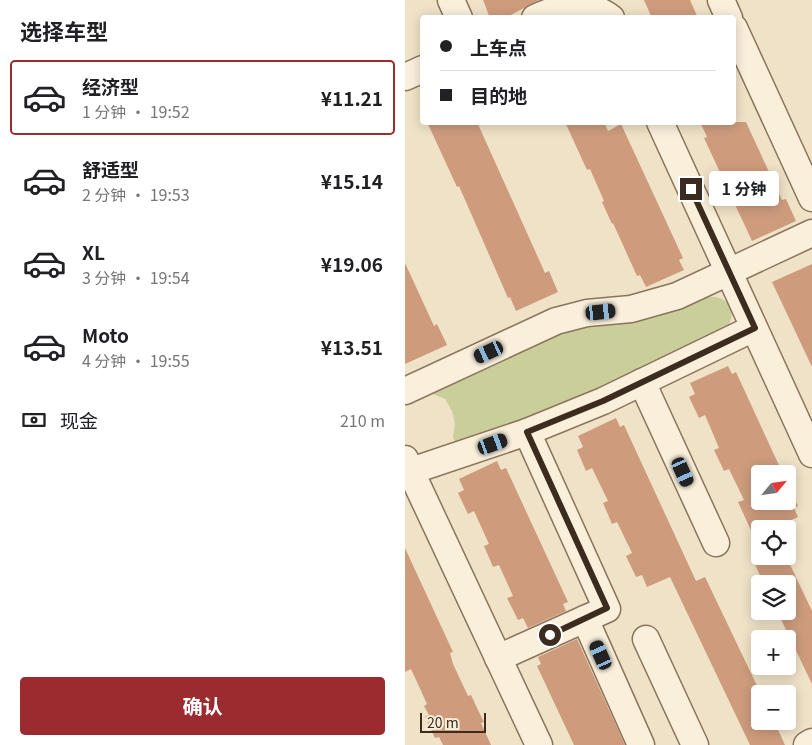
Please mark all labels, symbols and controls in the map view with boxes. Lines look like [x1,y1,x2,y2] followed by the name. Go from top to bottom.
[20,14,108,46] text: 选择车型
[470,33,527,60] text: 上车点
[82,72,139,99] text: 经济型
[22,75,67,120] icon: car
[470,81,527,108] text: 目的地
[321,84,383,111] text: ¥11.21
[82,99,190,123] text: 1 分钟 · 19:52
[82,155,139,182] text: 舒适型
[22,158,67,203] icon: car
[321,167,383,194] text: ¥15.14
[709,172,779,206] callout: 1 分钟
[721,176,767,200] text: 1 分钟
[680,178,702,200] route end
[82,182,190,206] text: 2 分钟 · 19:53
[82,238,105,265] text: XL
[22,241,67,286] icon: car
[321,250,383,277] text: ¥19.06
[82,265,190,289] text: 3 分钟 · 19:54
[585,303,616,321] car
[82,321,129,348] text: Moto
[22,324,67,369] icon: car
[321,333,383,360] text: ¥13.51
[472,339,505,365] car
[82,348,190,372] text: 4 分钟 · 19:55
[20,406,48,434] icon: cash
[60,406,98,433] text: 现金
[340,408,385,432] text: 210 m
[476,432,509,456] car
[670,455,695,489] car
[751,465,796,510] north arrow
[751,465,796,730] map controls
[751,520,796,565] button: locate
[751,575,796,620] button: layers
[539,624,561,646] route start
[751,630,796,675] button: +
[588,638,613,672] car
[20,677,385,735] button: 确认
[751,685,796,730] button: −
[420,710,486,733] scale bar
[427,712,459,732] text: 20 m

